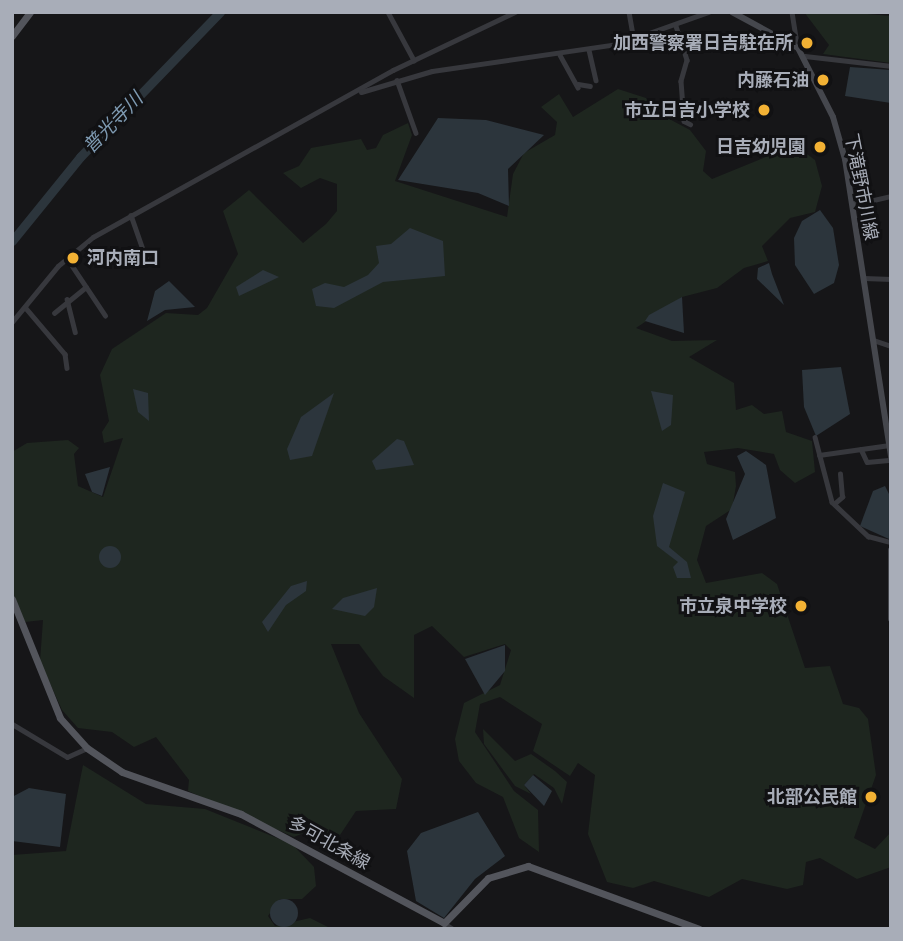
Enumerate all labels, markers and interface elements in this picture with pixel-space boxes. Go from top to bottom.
place label: 加西警察署日吉駐在所 [613,32,793,54]
marker: 加西警察署日吉駐在所 [799,35,815,51]
place label: 内藤石油 [737,69,809,91]
marker: 内藤石油 [815,72,831,88]
water label: 普光寺川 [78,88,148,158]
place label: 市立日吉小学校 [624,99,750,121]
marker: 市立日吉小学校 [756,102,772,118]
street label: 下滝野市川線 [840,132,882,242]
place label: 日吉幼児園 [716,136,806,158]
marker: 日吉幼児園 [812,139,828,155]
place label: 河内南口 [87,247,159,269]
marker: 河内南口 [65,250,81,266]
place label: 市立泉中学校 [679,595,787,617]
marker: 市立泉中学校 [793,598,809,614]
place label: 北部公民館 [767,786,857,808]
marker: 北部公民館 [863,789,879,805]
street label: 多可北条線 [284,812,374,874]

